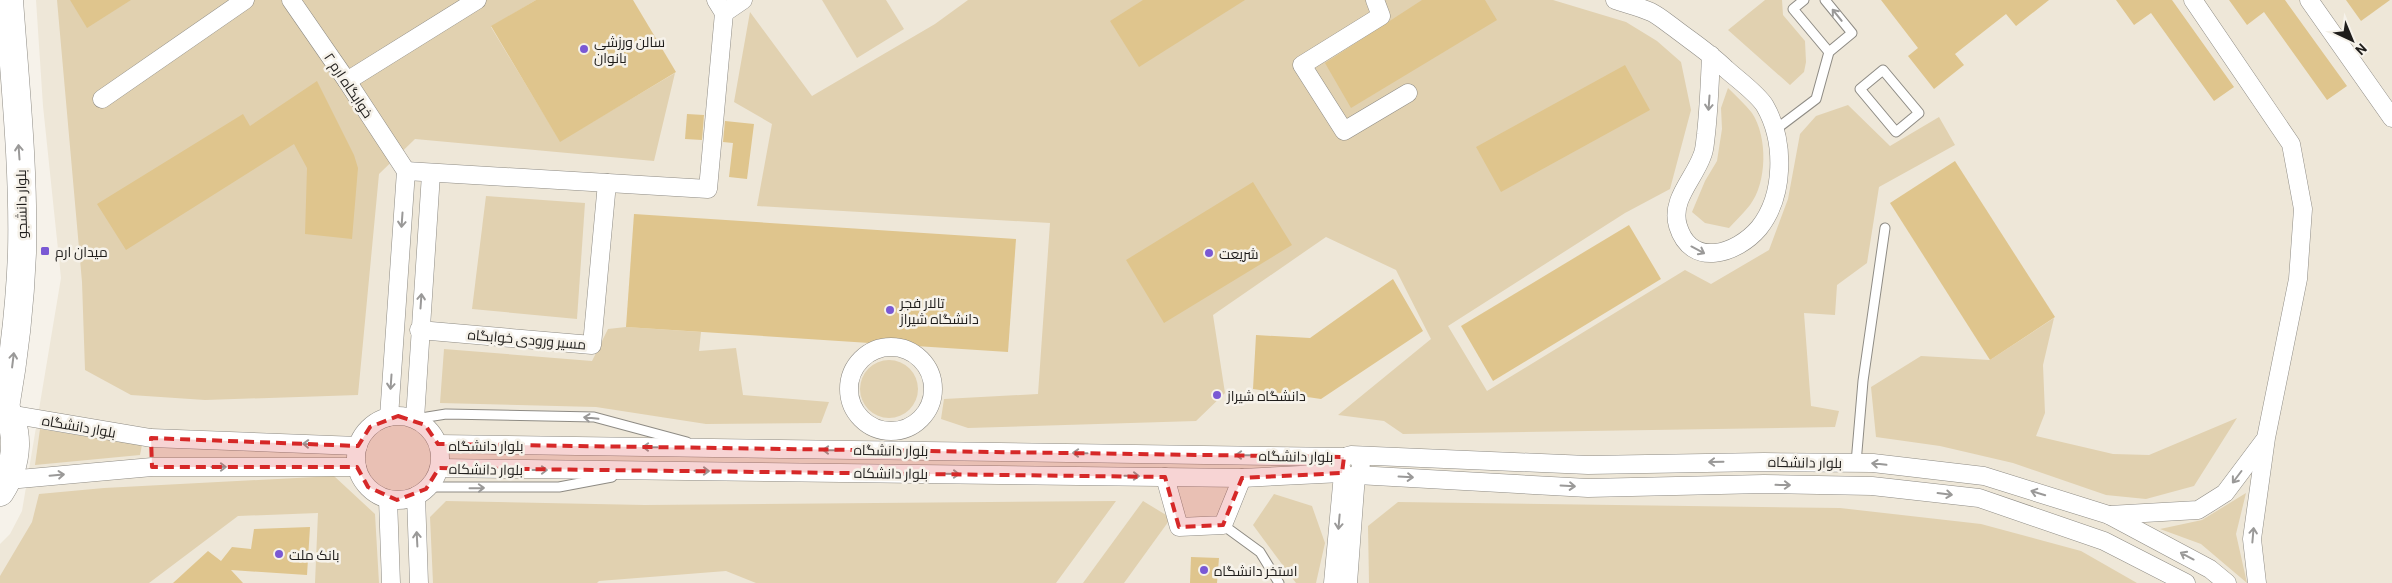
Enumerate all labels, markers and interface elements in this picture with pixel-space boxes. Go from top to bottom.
one-way arrow [1831,8,1842,21]
north arrow [2327,15,2377,65]
place label: سالن ورزشی بانوان [594,33,665,66]
text: N [2352,40,2371,59]
marker: سالن ورزشی بانوان [578,43,590,55]
street label: خوابگاه ارم ۲ [319,49,377,122]
one-way arrow [1705,95,1714,111]
one-way arrow [15,144,24,160]
street label: بلوار دانشجو [12,169,30,239]
one-way arrow [398,212,407,228]
place label: میدان ارم [55,243,108,262]
marker: میدان ارم [39,245,51,257]
place label: شریعت [1219,245,1259,262]
one-way arrow [1691,246,1706,256]
marker: شریعت [1203,247,1215,259]
one-way arrow [417,293,426,309]
place label: تالار فجر دانشگاه شیراز [899,294,979,327]
marker: تالار فجر دانشگاه شیراز [884,304,896,316]
street label: مسیر ورودی خوابگاه [467,325,587,353]
one-way arrow [8,352,18,368]
one-way arrow [387,374,396,390]
place label: دانشگاه شیراز [1226,387,1306,404]
marker: دانشگاه شیراز [1211,389,1223,401]
street label: بلوار دانشگاه [41,411,117,441]
one-way arrow [584,413,600,423]
street label: بلوار دانشگاه [449,437,523,454]
one-way arrow [302,439,318,448]
street label: بلوار دانشگاه [853,441,929,459]
one-way arrow [642,442,658,452]
one-way arrow [822,445,838,455]
street label: بلوار دانشگاه [1258,447,1334,465]
one-way arrow [1072,448,1088,458]
one-way arrow [1235,450,1251,460]
street label: بلوار دانشکاه [1768,453,1842,471]
one-way arrow [1708,458,1724,467]
one-way arrow [1871,459,1887,468]
street label: بلوار دانشکاه [449,460,523,478]
one-way arrow [210,462,227,472]
street label: بلوار دانشکاه [854,464,928,482]
one-way arrow [532,465,548,475]
one-way arrow [694,466,710,476]
one-way arrow [944,469,960,479]
one-way arrow [48,470,64,479]
one-way arrow [2232,470,2242,484]
one-way arrow [1124,471,1140,481]
one-way arrow [1397,473,1413,482]
one-way arrow [1775,480,1791,489]
one-way arrow [1560,482,1576,491]
one-way arrow [469,483,485,492]
one-way arrow [2030,488,2046,497]
one-way arrow [1937,489,1953,499]
one-way arrow [1334,514,1344,530]
one-way arrow [2248,527,2258,543]
one-way arrow [412,532,421,548]
place label: بانک ملت [289,546,340,563]
marker: بانک ملت [273,548,285,560]
one-way arrow [2179,551,2194,561]
place label: استخر دانشگاه [1214,562,1297,579]
marker: استخر دانشگاه [1198,564,1210,576]

